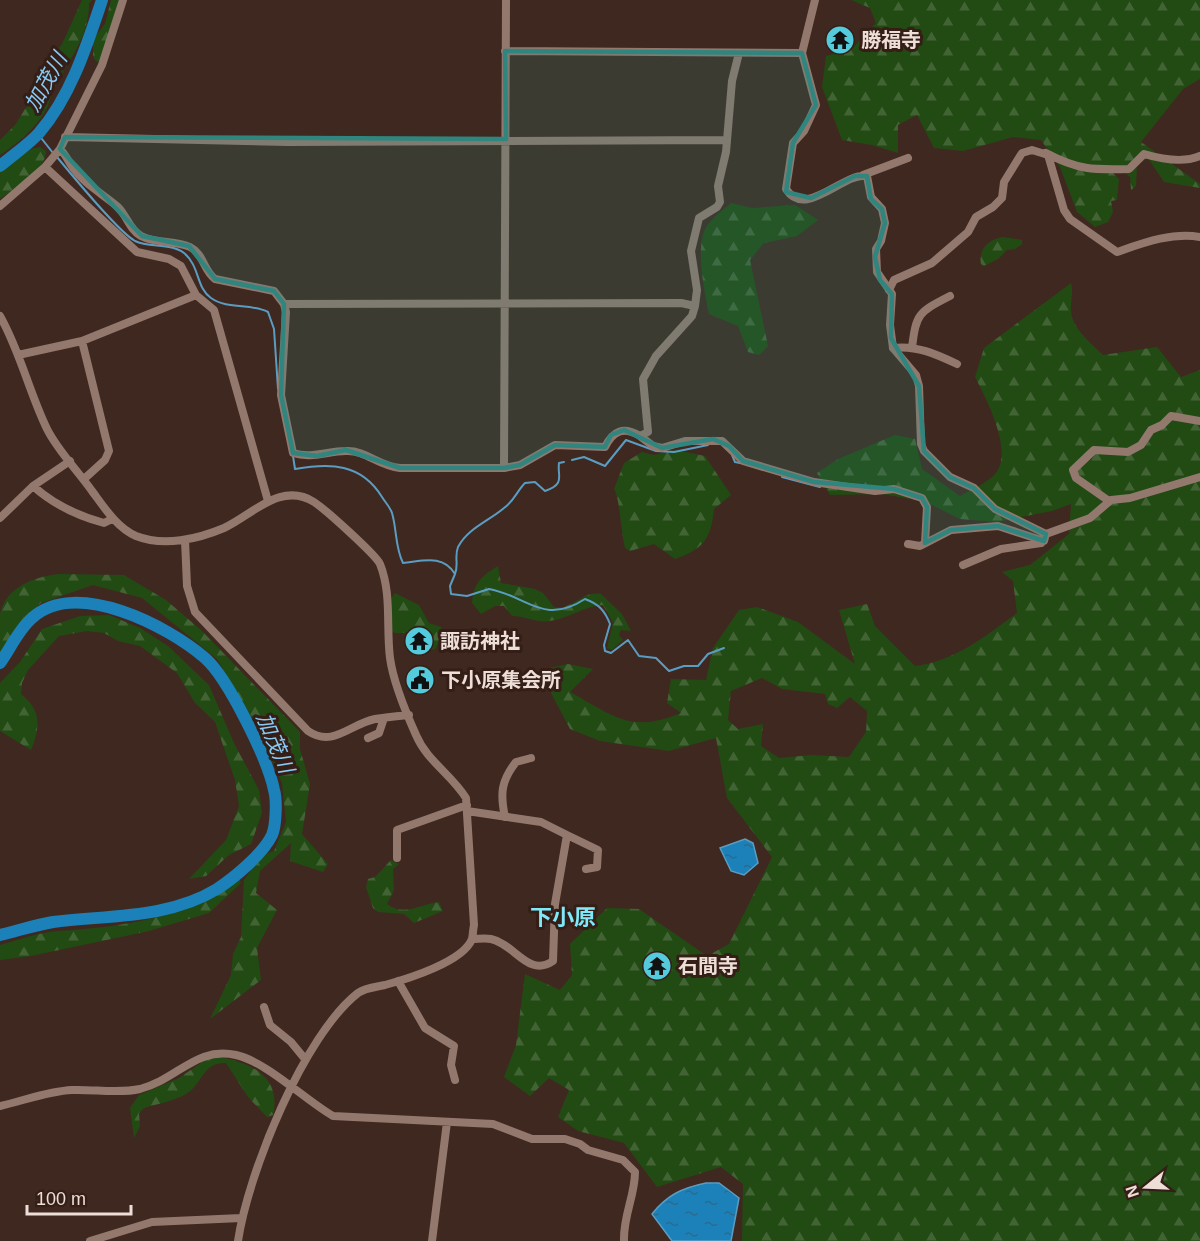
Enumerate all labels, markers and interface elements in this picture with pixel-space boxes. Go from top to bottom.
temple icon: 勝福寺 [824,24,856,56]
place label: 勝福寺 [861,29,921,51]
water label: 加茂川 [20,47,72,115]
temple icon: 諏訪神社 [403,625,435,657]
place label: 諏訪神社 [440,630,520,652]
public building icon: 下小原集会所 [404,664,436,696]
place label: 下小原集会所 [441,669,561,691]
water label: 加茂川 [253,709,299,778]
district label: 下小原 [530,905,596,930]
temple icon: 石間寺 [641,950,673,982]
place label: 石間寺 [678,955,738,977]
north arrow [1116,1157,1176,1217]
scale bar [27,1178,130,1216]
text: N [1122,1183,1142,1200]
text: 100 m [36,1189,86,1209]

